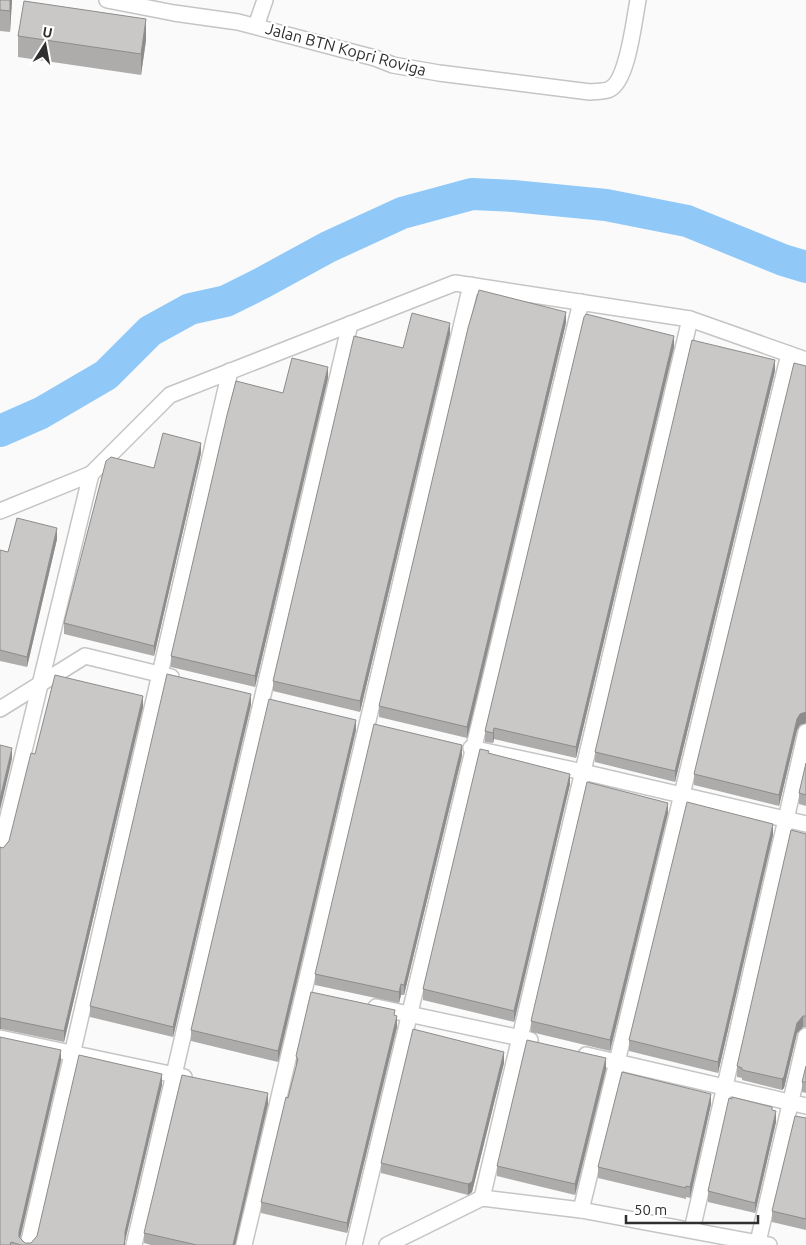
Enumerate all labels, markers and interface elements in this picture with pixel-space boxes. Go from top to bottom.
street label: Jalan BTN Kopri Roviga [264,19,428,79]
north arrow [20,20,70,70]
text: U [41,23,54,41]
scale bar [626,1192,758,1224]
text: 50 m [634,1201,667,1218]

